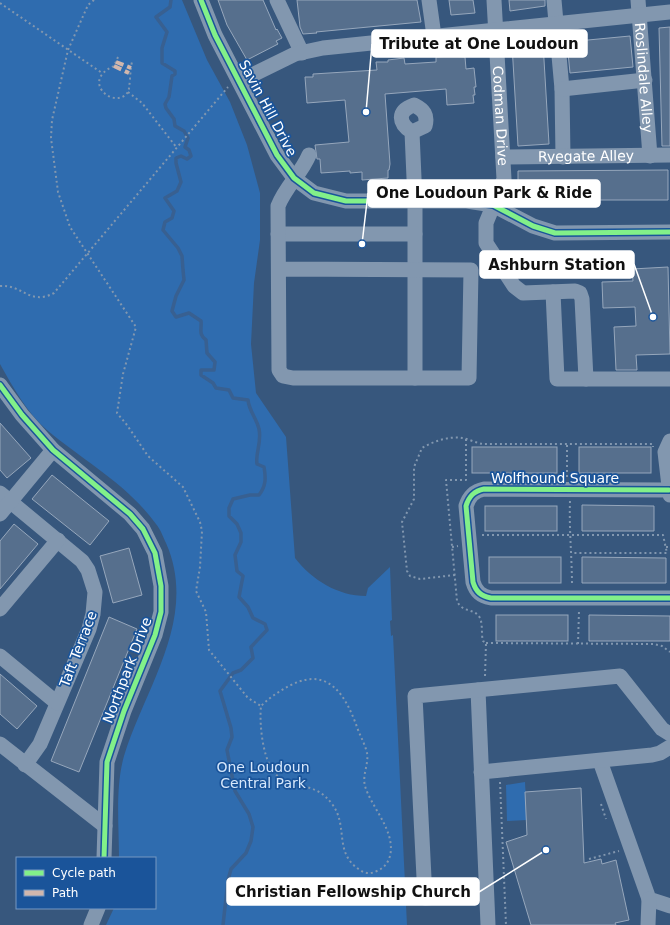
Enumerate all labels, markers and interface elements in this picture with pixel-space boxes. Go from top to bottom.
street label: Roslindale Alley [632,22,656,133]
callout: Tribute at One Loudoun [372,30,587,57]
text: Tribute at One Loudoun [379,35,579,53]
street label: Savin Hill Drive [236,57,300,159]
street label: Codman Drive [490,65,511,166]
street label: Ryegate Alley [538,147,634,165]
callout: One Loudoun Park & Ride [368,180,600,207]
text: One Loudoun Park & Ride [376,184,592,202]
callout: Ashburn Station [480,251,634,278]
text: Ashburn Station [488,256,626,274]
street label: Wolfhound Square [491,470,619,486]
street label: Taft Terrace [56,609,100,690]
street label: Northpark Drive [99,615,155,725]
park label: One Loudoun Central Park [216,759,310,791]
legend [16,857,156,909]
text: Cycle path [52,866,116,880]
callout: Christian Fellowship Church [227,878,479,905]
text: Christian Fellowship Church [235,883,471,901]
text: Path [52,886,78,900]

